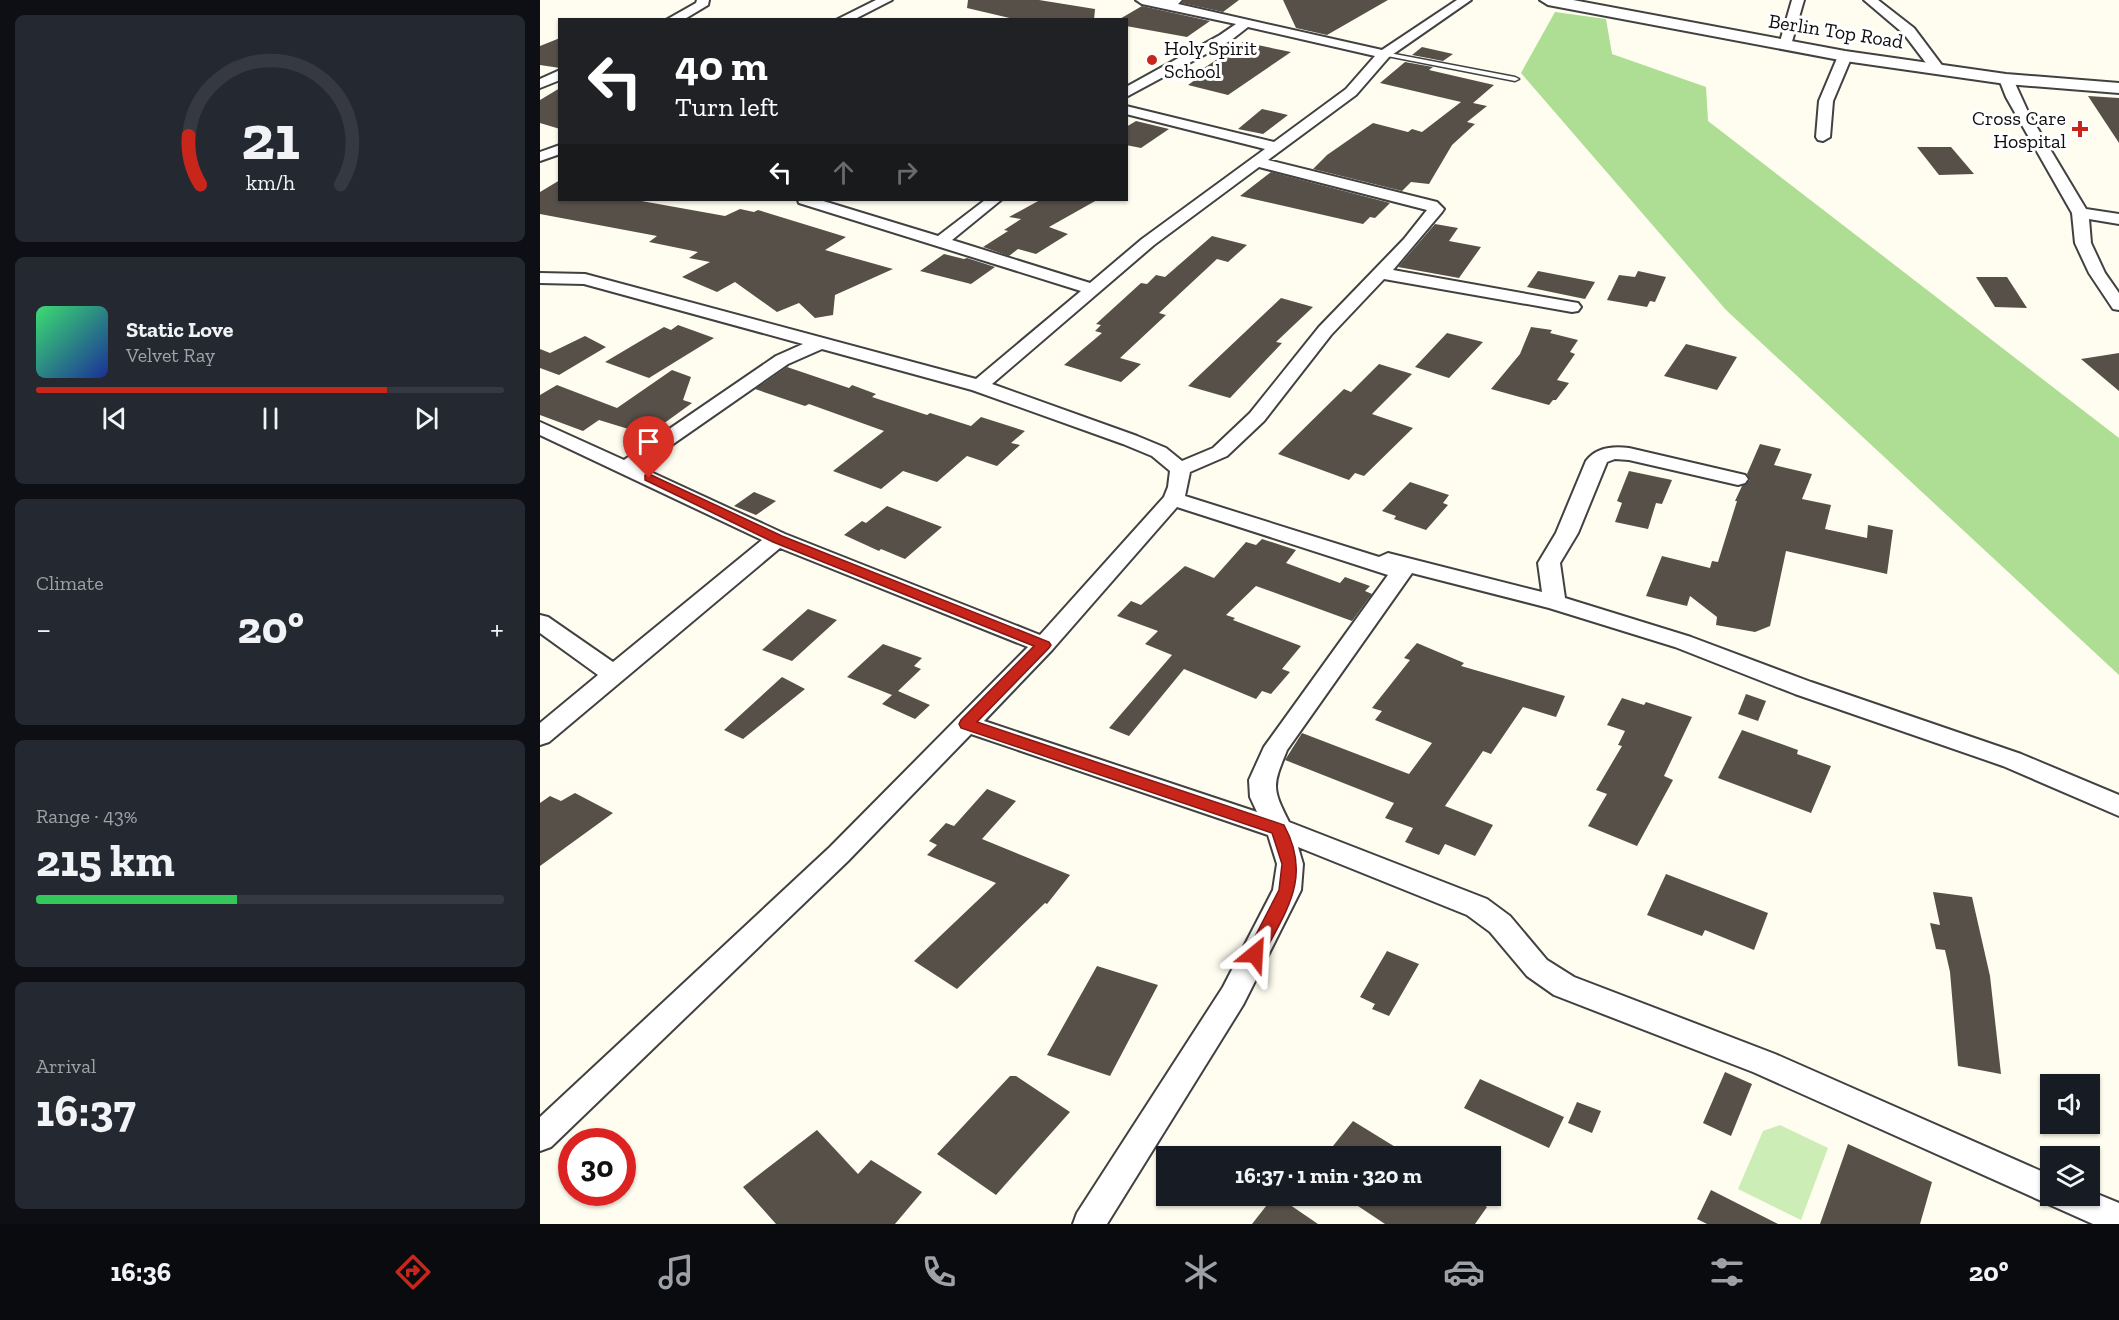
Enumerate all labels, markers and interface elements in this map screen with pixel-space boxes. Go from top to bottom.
street label: Berlin Top Road [1767,8,1905,54]
place label: Holy Spirit School [1164,36,1257,83]
text: 40 m [675,40,768,91]
icon: left [576,42,654,120]
marker: Holy Spirit School [1145,53,1159,67]
text: Turn left [675,91,778,123]
text: 21 [241,101,299,176]
place label: Cross Care Hospital [1972,106,2066,153]
marker: Cross Care Hospital [2071,120,2089,138]
icon: left [764,156,797,189]
icon: ahead [827,156,860,189]
icon: right [890,156,923,189]
text: km/h [246,171,294,196]
text: Static Love [126,316,233,343]
text: Velvet Ray [126,343,215,367]
icon: previous [98,402,131,435]
icon: pause [254,402,287,435]
icon: next [410,402,443,435]
pin [623,416,674,478]
icon: arrive [632,425,665,458]
text: Climate [36,571,104,595]
text: 20° [238,601,304,655]
text: − [36,609,51,648]
text: + [490,609,504,648]
text: Range · 43% [36,804,138,828]
text: 215 km [36,834,175,888]
position arrow [1223,922,1287,986]
text: Arrival [36,1054,96,1078]
map controls [2040,1074,2100,1206]
button: sound [2040,1074,2100,1134]
text: 16:37 [36,1084,136,1138]
speed limit sign: 30 [558,1128,636,1206]
button: layers [2040,1146,2100,1206]
text: 16:37 · 1 min · 320 m [1235,1162,1422,1189]
icon: directions [392,1251,434,1293]
icon: music [655,1251,697,1293]
icon: phone [918,1251,960,1293]
icon: climate [1180,1251,1222,1293]
icon: car [1443,1251,1485,1293]
icon: filters [1706,1251,1748,1293]
text: 16:36 [110,1256,171,1288]
text: 20° [1969,1256,2009,1288]

